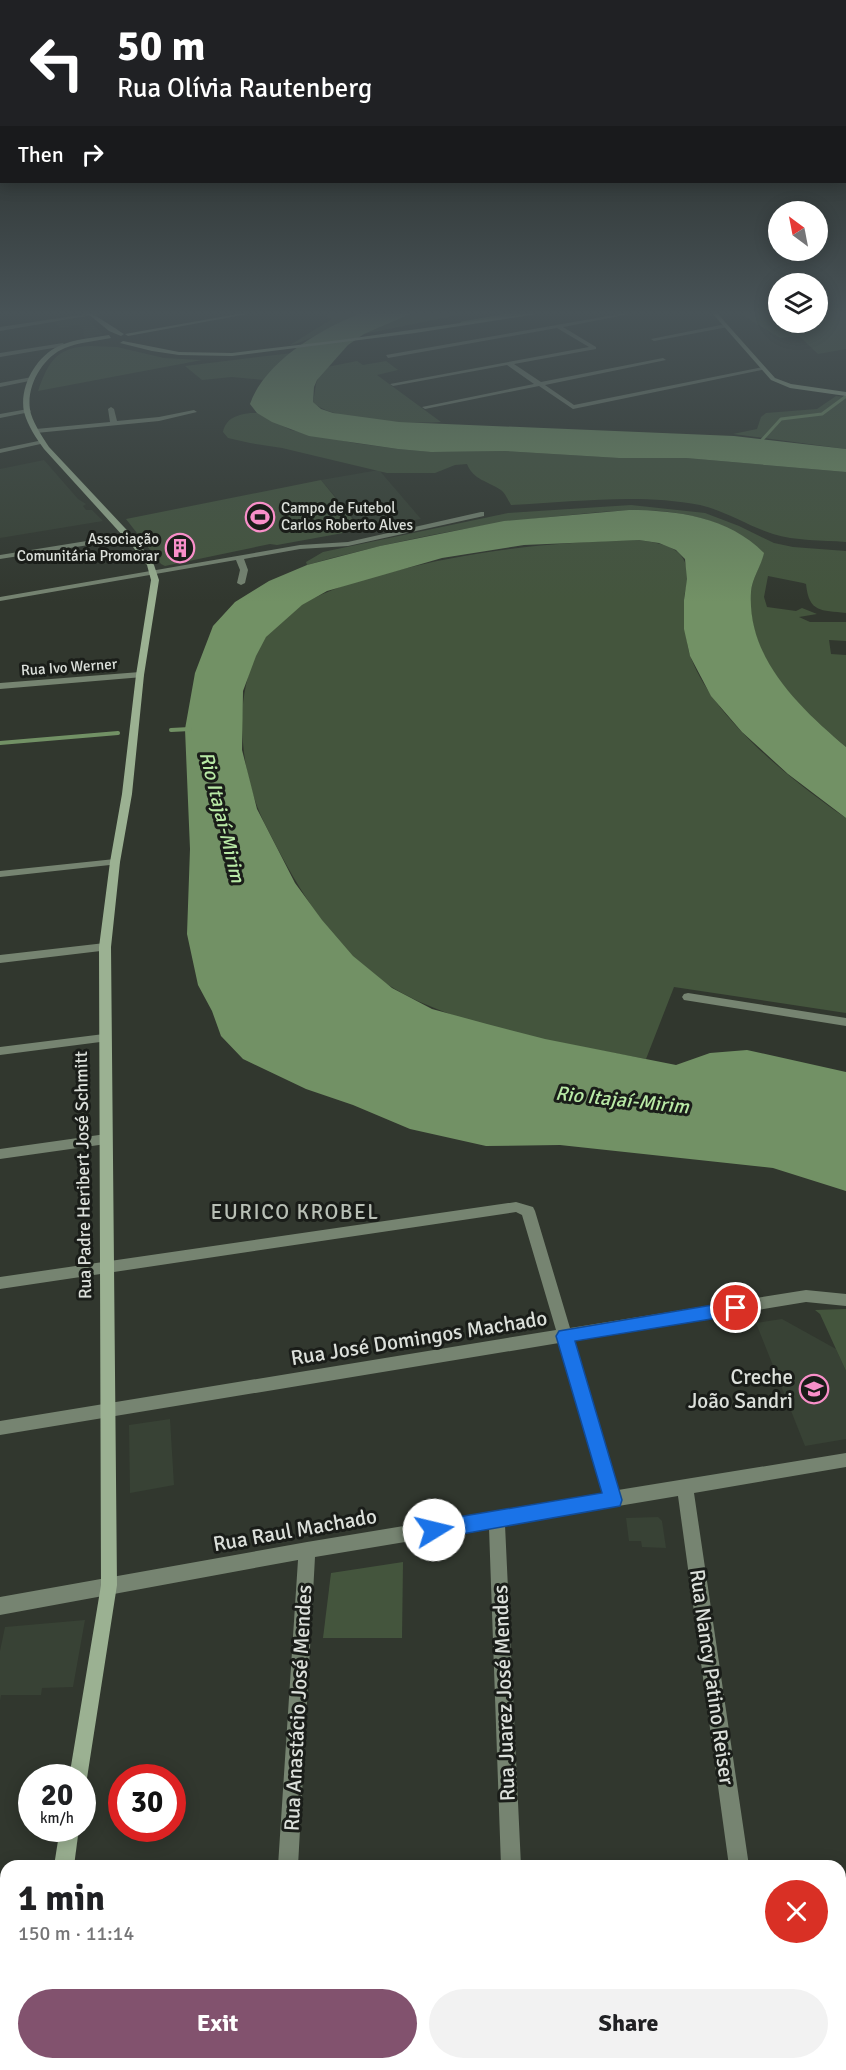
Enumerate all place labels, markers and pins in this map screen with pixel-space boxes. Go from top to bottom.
place label: Campo de Futebol Carlos Roberto Alves [281,499,413,534]
sports icon: Campo de Futebol Carlos Roberto Alves [244,501,276,533]
place label: Associação Comunitária Promorar [17,530,159,565]
building icon: Associação Comunitária Promorar [164,532,196,564]
pin [710,1282,761,1333]
place label: Creche João Sandri [688,1364,793,1414]
school or university icon: Creche João Sandri [798,1373,830,1405]

